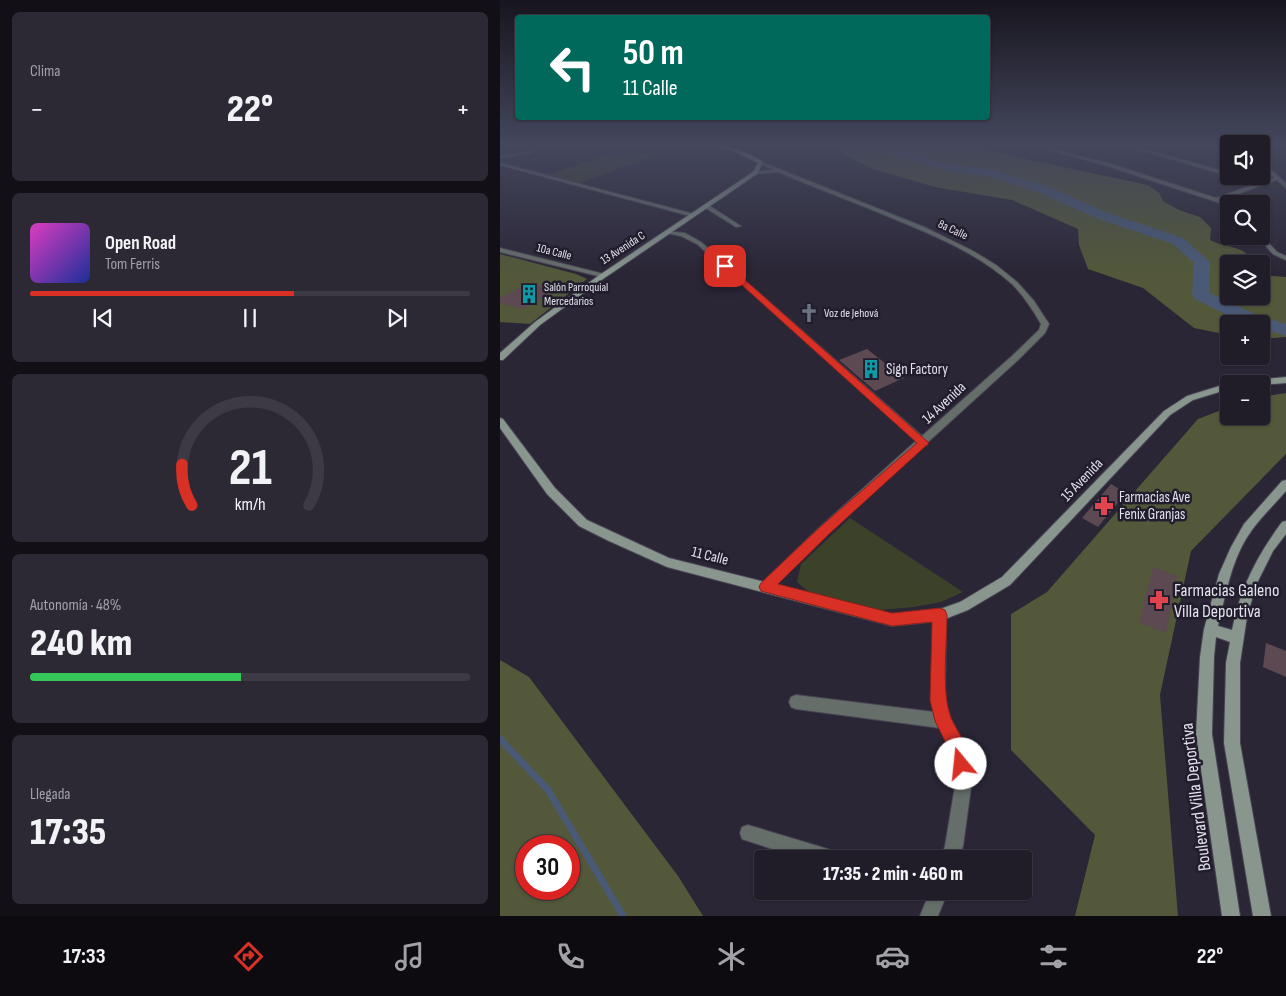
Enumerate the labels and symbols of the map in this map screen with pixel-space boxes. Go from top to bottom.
street label: 8a Calle [936,217,971,243]
street label: 13 Avenida C [598,228,648,268]
street label: 10a Calle [535,240,573,264]
pin [704,245,746,287]
place label: Salón Parroquial Mercedarios [544,280,608,309]
building icon: Salón Parroquial Mercedarios [518,283,540,305]
church icon: Voz de Jehová [798,302,820,324]
place label: Voz de Jehová [824,306,879,321]
building icon: Sign Factory [860,358,882,380]
place label: Sign Factory [886,360,948,379]
street label: 14 Avenida [918,378,970,428]
street label: 15 Avenida [1057,454,1107,506]
place label: Farmacias Ave Fenix Granjas [1119,488,1190,524]
pharmacy icon: Farmacias Ave Fenix Granjas [1093,495,1115,517]
street label: 11 Calle [690,542,730,570]
place label: Farmacias Galeno Villa Deportiva [1174,580,1279,622]
pharmacy icon: Farmacias Galeno Villa Deportiva [1148,589,1170,611]
street label: Boulevard Villa Deportiva [1176,722,1216,872]
position arrow [934,737,986,789]
speed limit sign: 30 [515,835,580,900]

